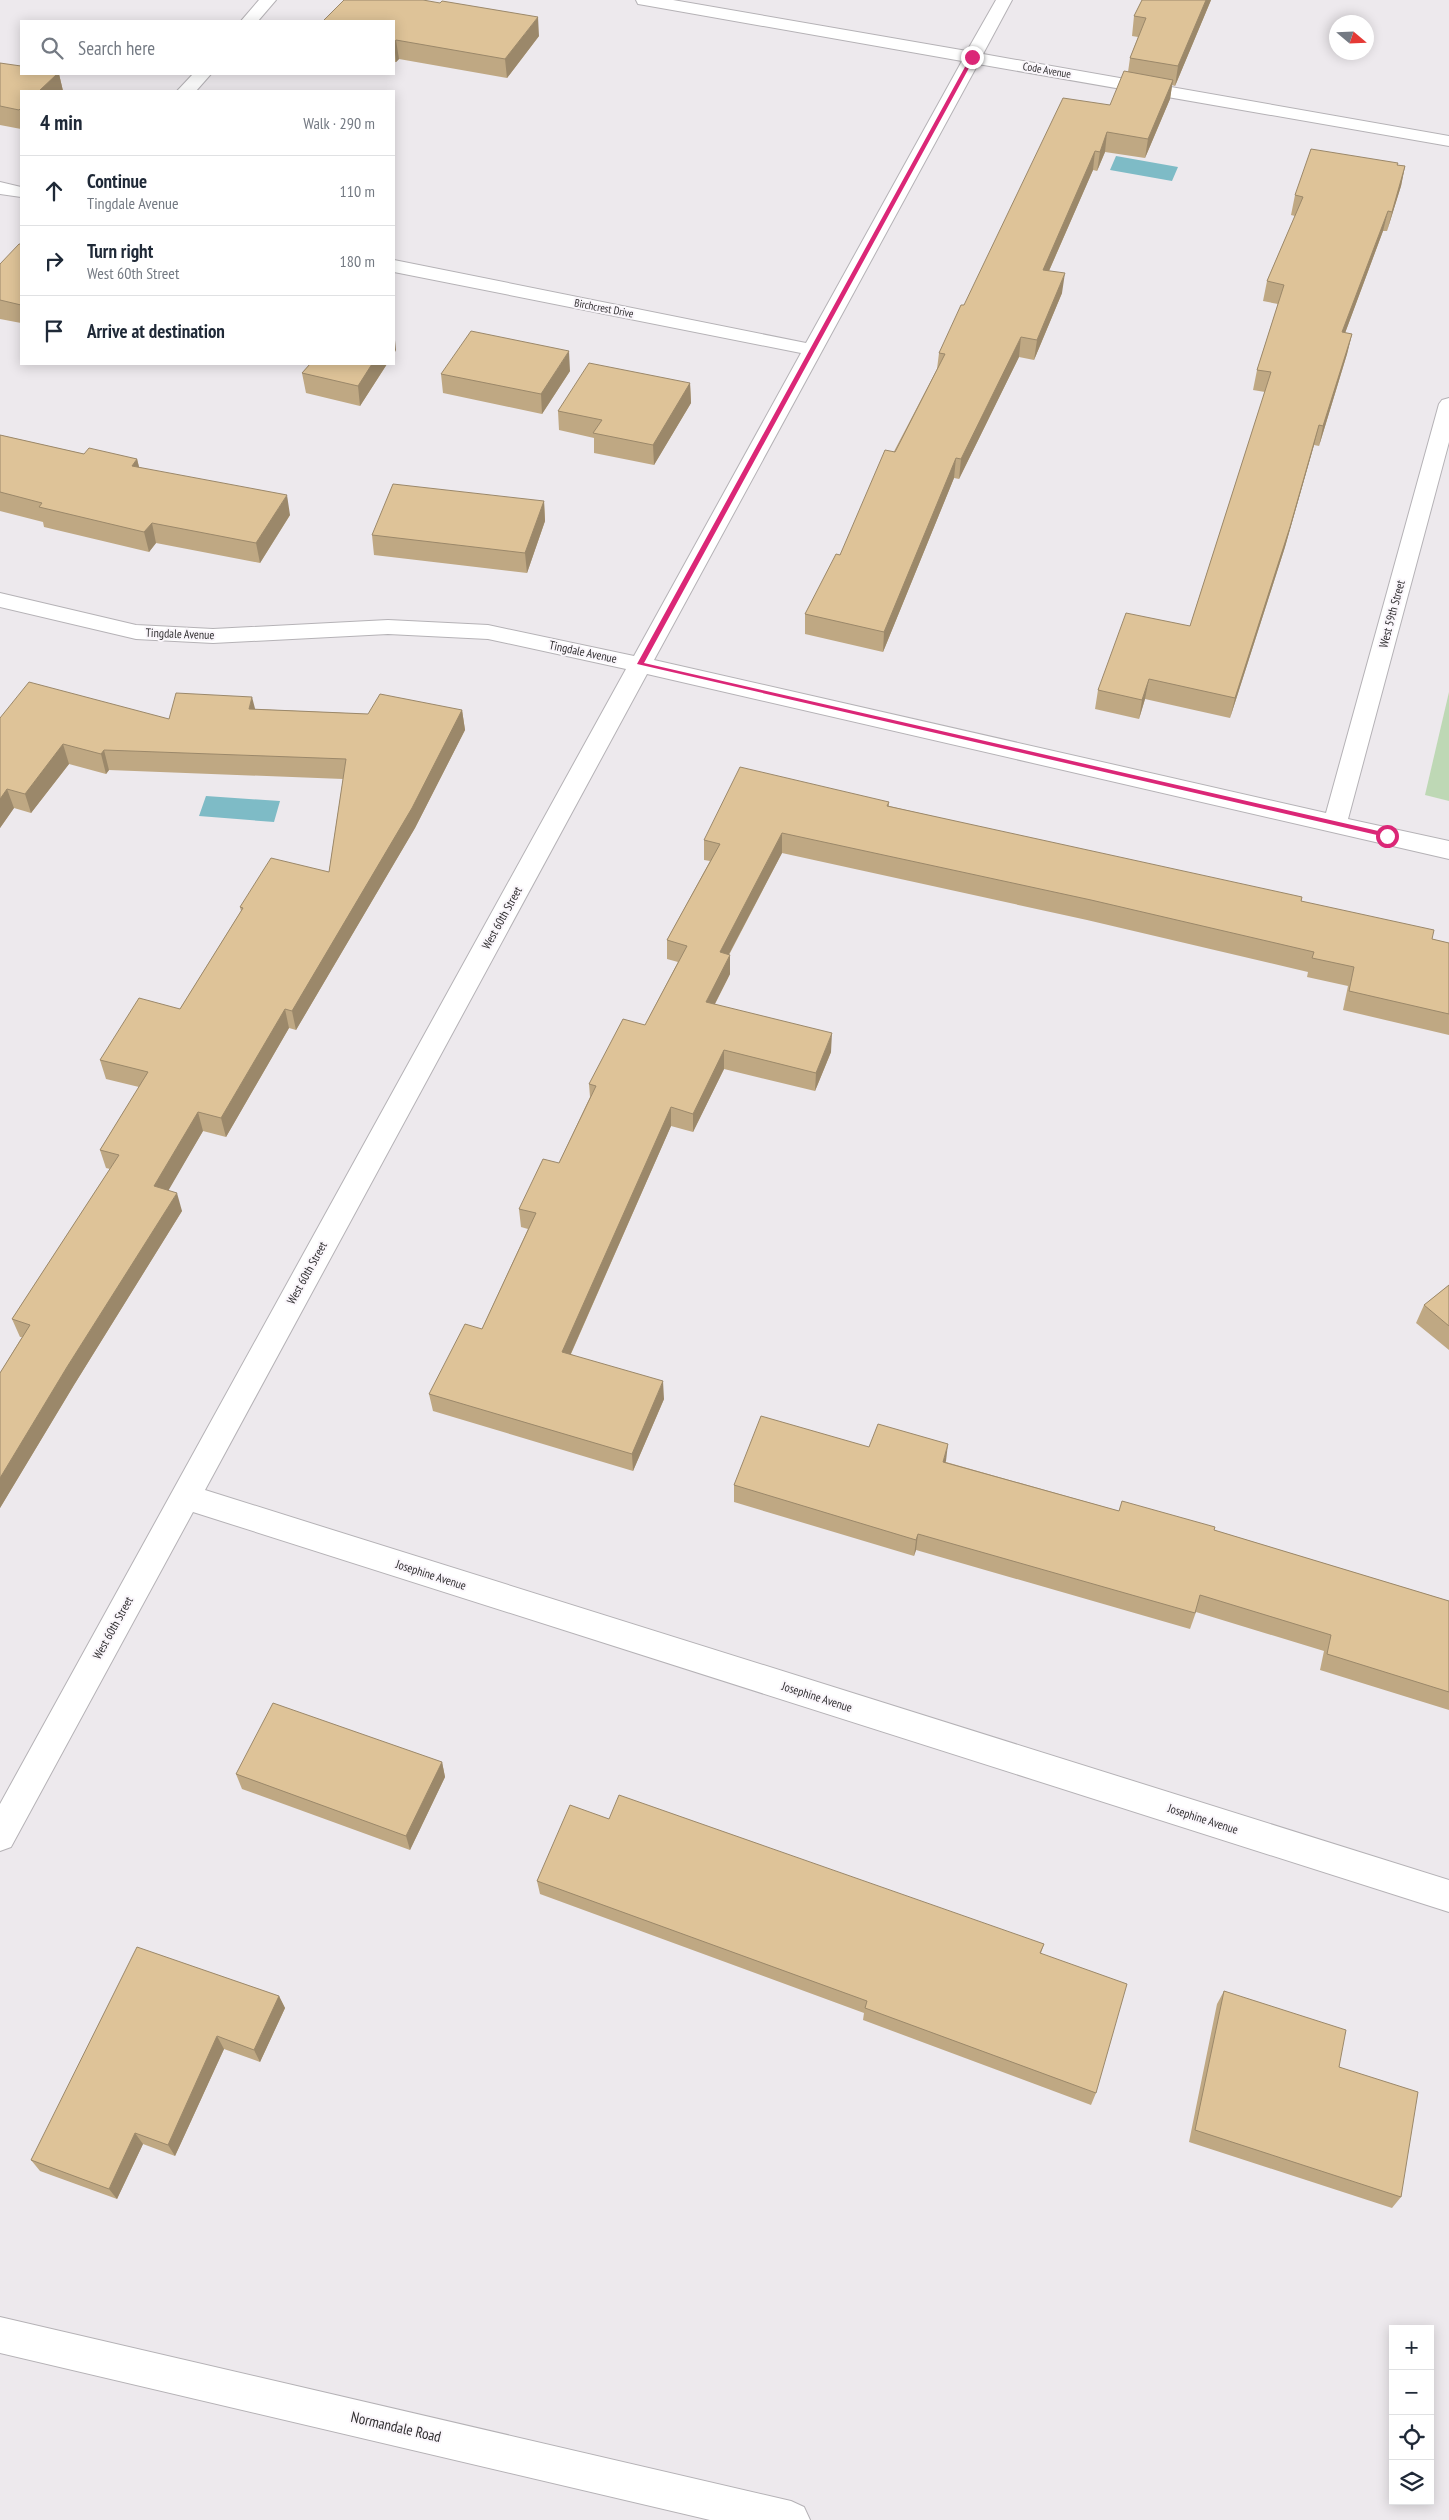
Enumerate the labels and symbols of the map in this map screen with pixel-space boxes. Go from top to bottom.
north arrow [1329,15,1374,60]
route end [961,46,984,69]
street label: Code Avenue [1022,59,1073,81]
street label: Birchcrest Drive [573,295,635,321]
street label: West 59th Street [1375,578,1408,649]
street label: Tingdale Avenue [145,625,215,642]
street label: Tingdale Avenue [548,637,618,666]
route start [1376,825,1399,848]
street label: West 60th Street [478,883,525,952]
street label: West 60th Street [283,1238,330,1307]
street label: Josephine Avenue [393,1556,468,1593]
street label: West 60th Street [89,1593,136,1662]
street label: Josephine Avenue [779,1678,854,1715]
street label: Josephine Avenue [1165,1800,1240,1837]
street label: Normandale Road [349,2407,443,2446]

